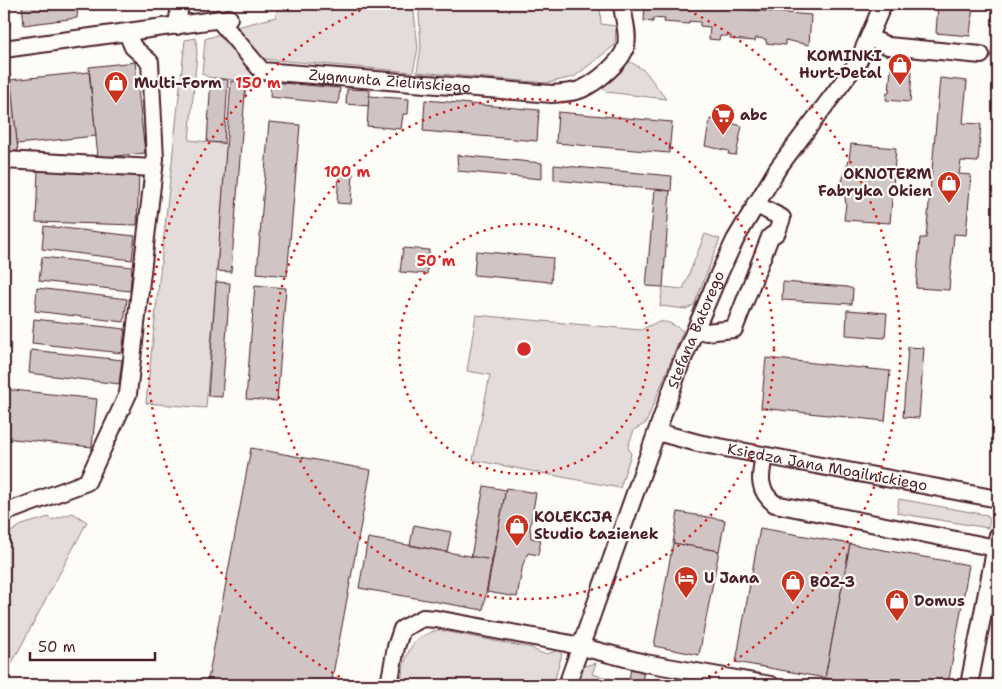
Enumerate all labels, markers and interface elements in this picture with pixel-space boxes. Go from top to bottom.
place label: KOMINKI Hurt-Detal [799,46,882,83]
shop icon: KOMINKI Hurt-Detal [887,52,913,86]
street label: Zygmunta Zielińskiego [308,65,472,98]
shop icon: Multi-Form [103,70,129,104]
place label: Multi-Form [134,73,222,93]
text: 150 m [235,73,281,93]
supermarket icon: abc [710,102,736,136]
place label: abc [740,105,768,125]
text: 100 m [324,162,370,182]
place label: OKNOTERM Fabryka Okien [818,164,933,201]
shop icon: OKNOTERM Fabryka Okien [936,170,962,204]
text: 50 m [417,251,456,271]
street label: Stefana Batorego [663,268,729,391]
centre of rings [515,340,533,358]
street label: Księdza Jana Mogilnickiego [726,439,929,496]
place label: KOLEKCJA Studio Łazienek [534,507,659,544]
shop icon: KOLEKCJA Studio Łazienek [504,513,530,547]
hotel icon: U Jana [673,565,699,599]
place label: U Jana [704,568,760,588]
shop icon: BOZ-3 [780,569,806,603]
place label: BOZ-3 [810,572,855,592]
shop icon: Domus [884,588,910,622]
place label: Domus [914,591,965,611]
scale bar [30,629,155,661]
text: 50 m [38,637,76,657]

